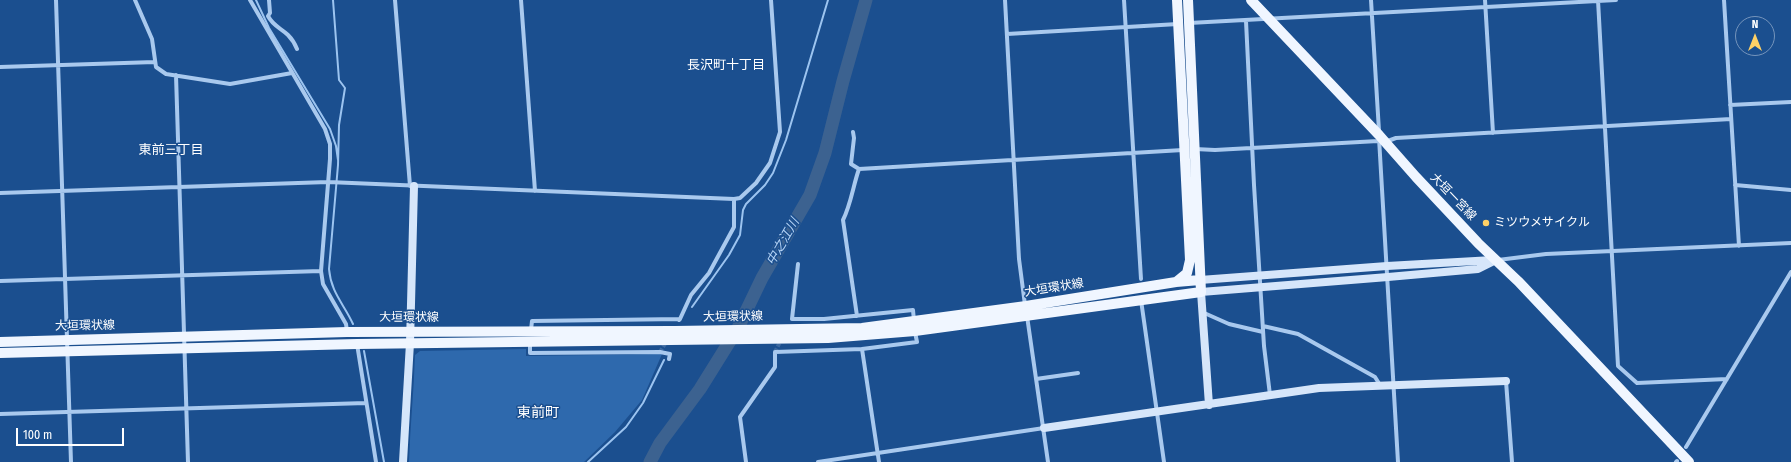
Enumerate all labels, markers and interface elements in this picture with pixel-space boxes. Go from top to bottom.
north arrow [1735,16,1775,56]
text: N [1752,18,1758,31]
district label: 長沢町十丁目 [687,57,765,73]
district label: 東前三丁目 [139,142,203,158]
street label: 大垣一宮線 [1427,170,1479,224]
water label: 中之江川 [763,216,803,268]
place label: ミツウメサイクル [1494,216,1590,230]
marker: ミツウメサイクル [1481,218,1491,228]
street label: 大垣環状線 [1023,276,1085,300]
street label: 大垣環状線 [703,309,763,325]
street label: 大垣環状線 [379,311,439,325]
street label: 大垣環状線 [55,318,115,334]
district label: 東前町 [517,405,559,421]
scale bar [18,420,126,446]
text: 100 m [23,428,52,442]

